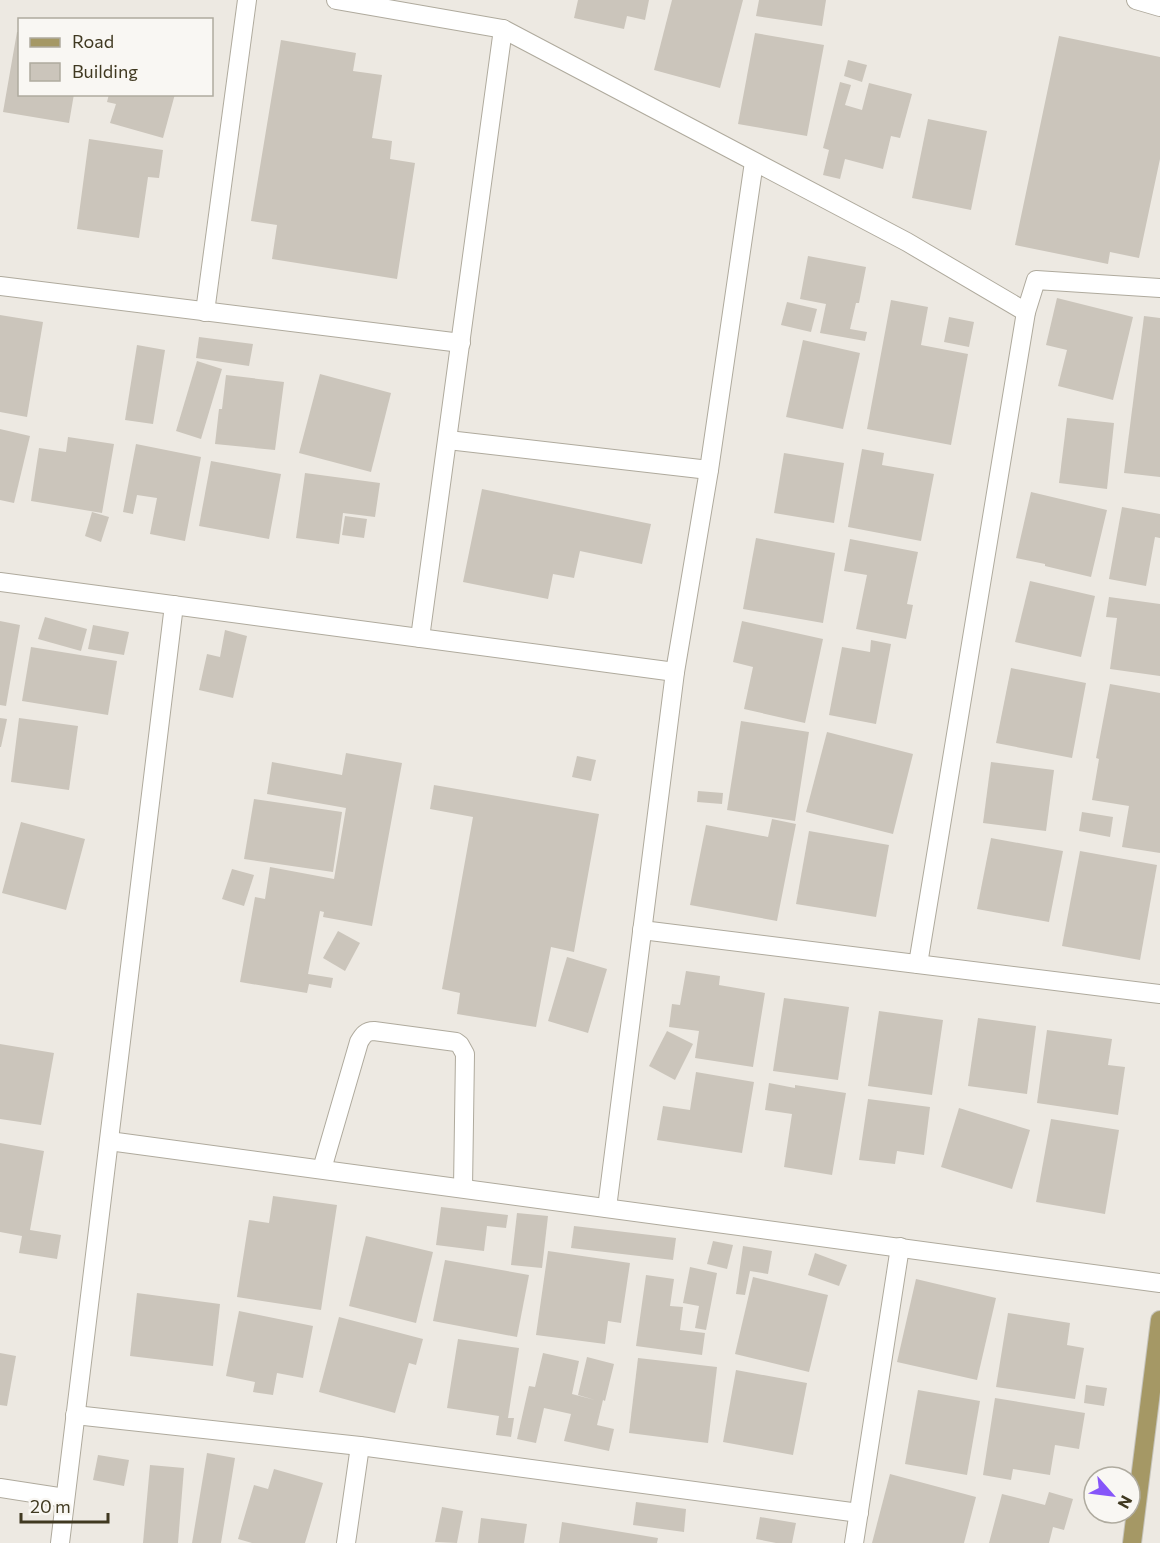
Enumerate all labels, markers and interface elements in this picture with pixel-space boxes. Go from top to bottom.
legend [18,18,213,96]
text: Road [72,30,114,52]
text: Building [72,60,138,82]
north arrow [1082,1465,1142,1525]
scale bar [21,1486,108,1524]
text: N [1114,1493,1137,1512]
text: 20 m [30,1495,71,1517]

